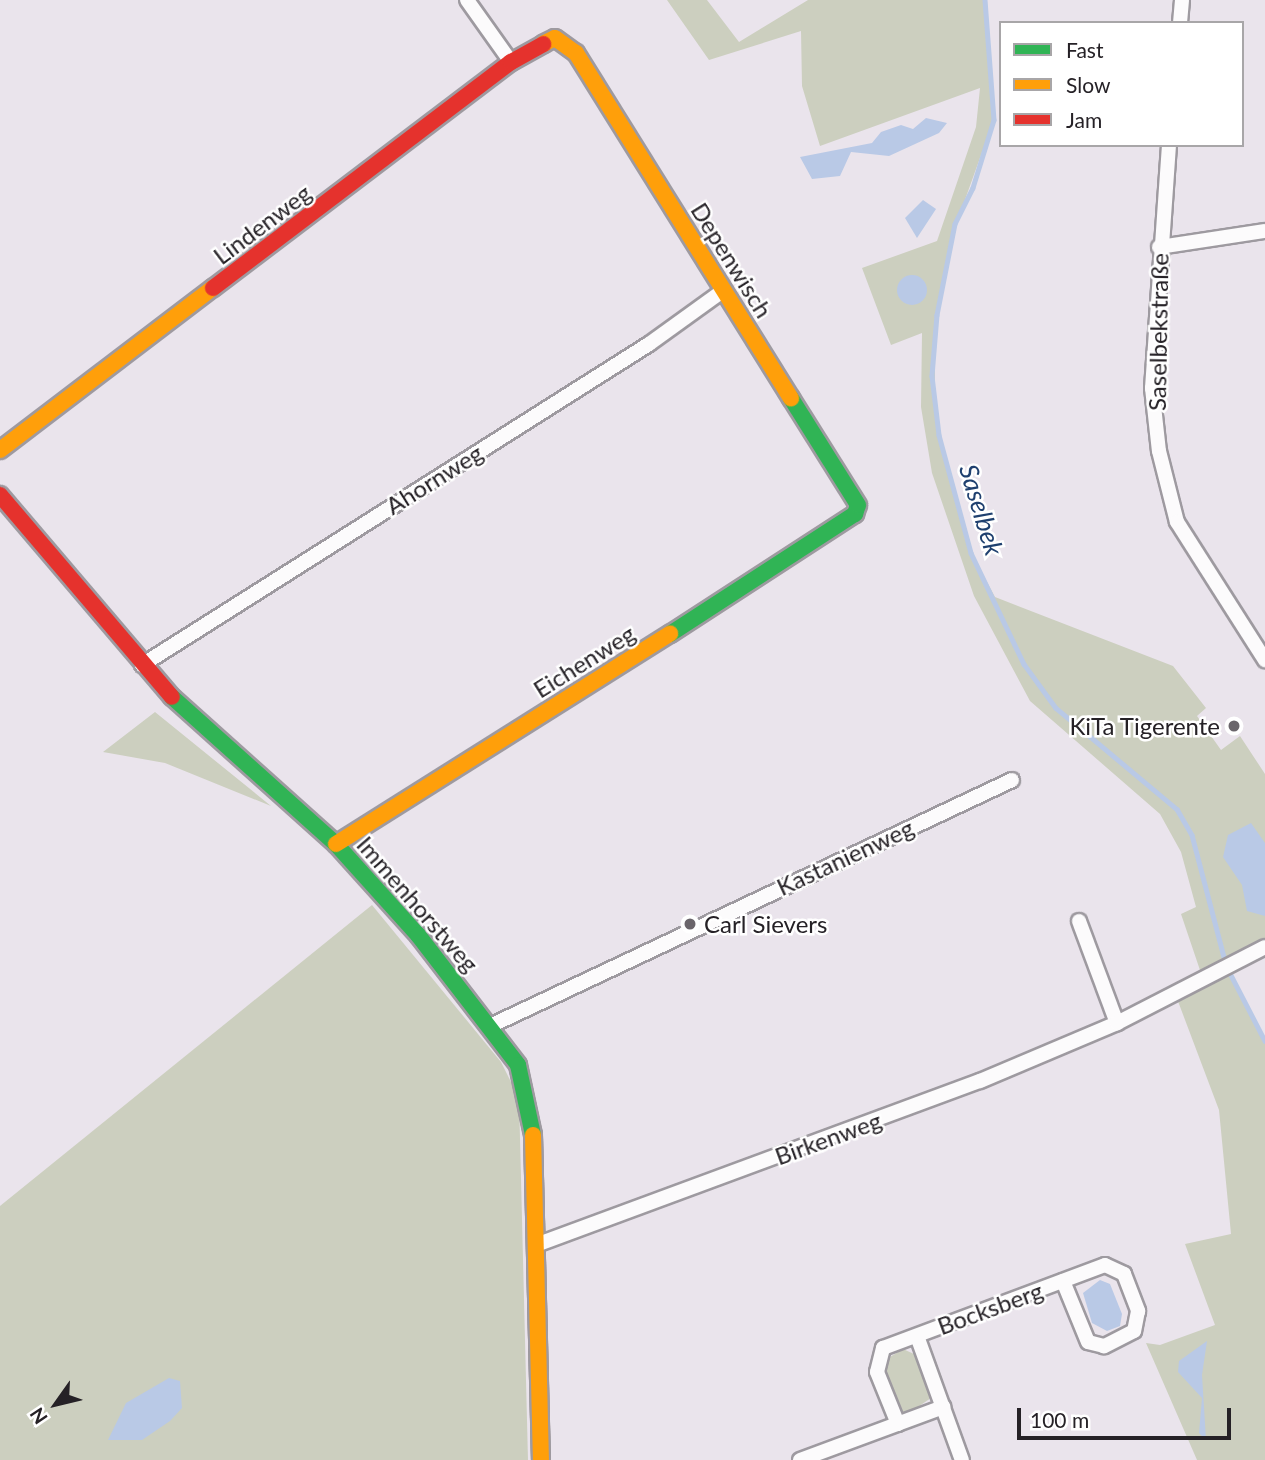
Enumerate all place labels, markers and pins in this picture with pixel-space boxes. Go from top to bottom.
place label: KiTa Tigerente [1069,712,1220,740]
marker: KiTa Tigerente [1226,718,1242,734]
place label: Carl Sievers [704,910,827,938]
marker: Carl Sievers [682,916,698,932]

